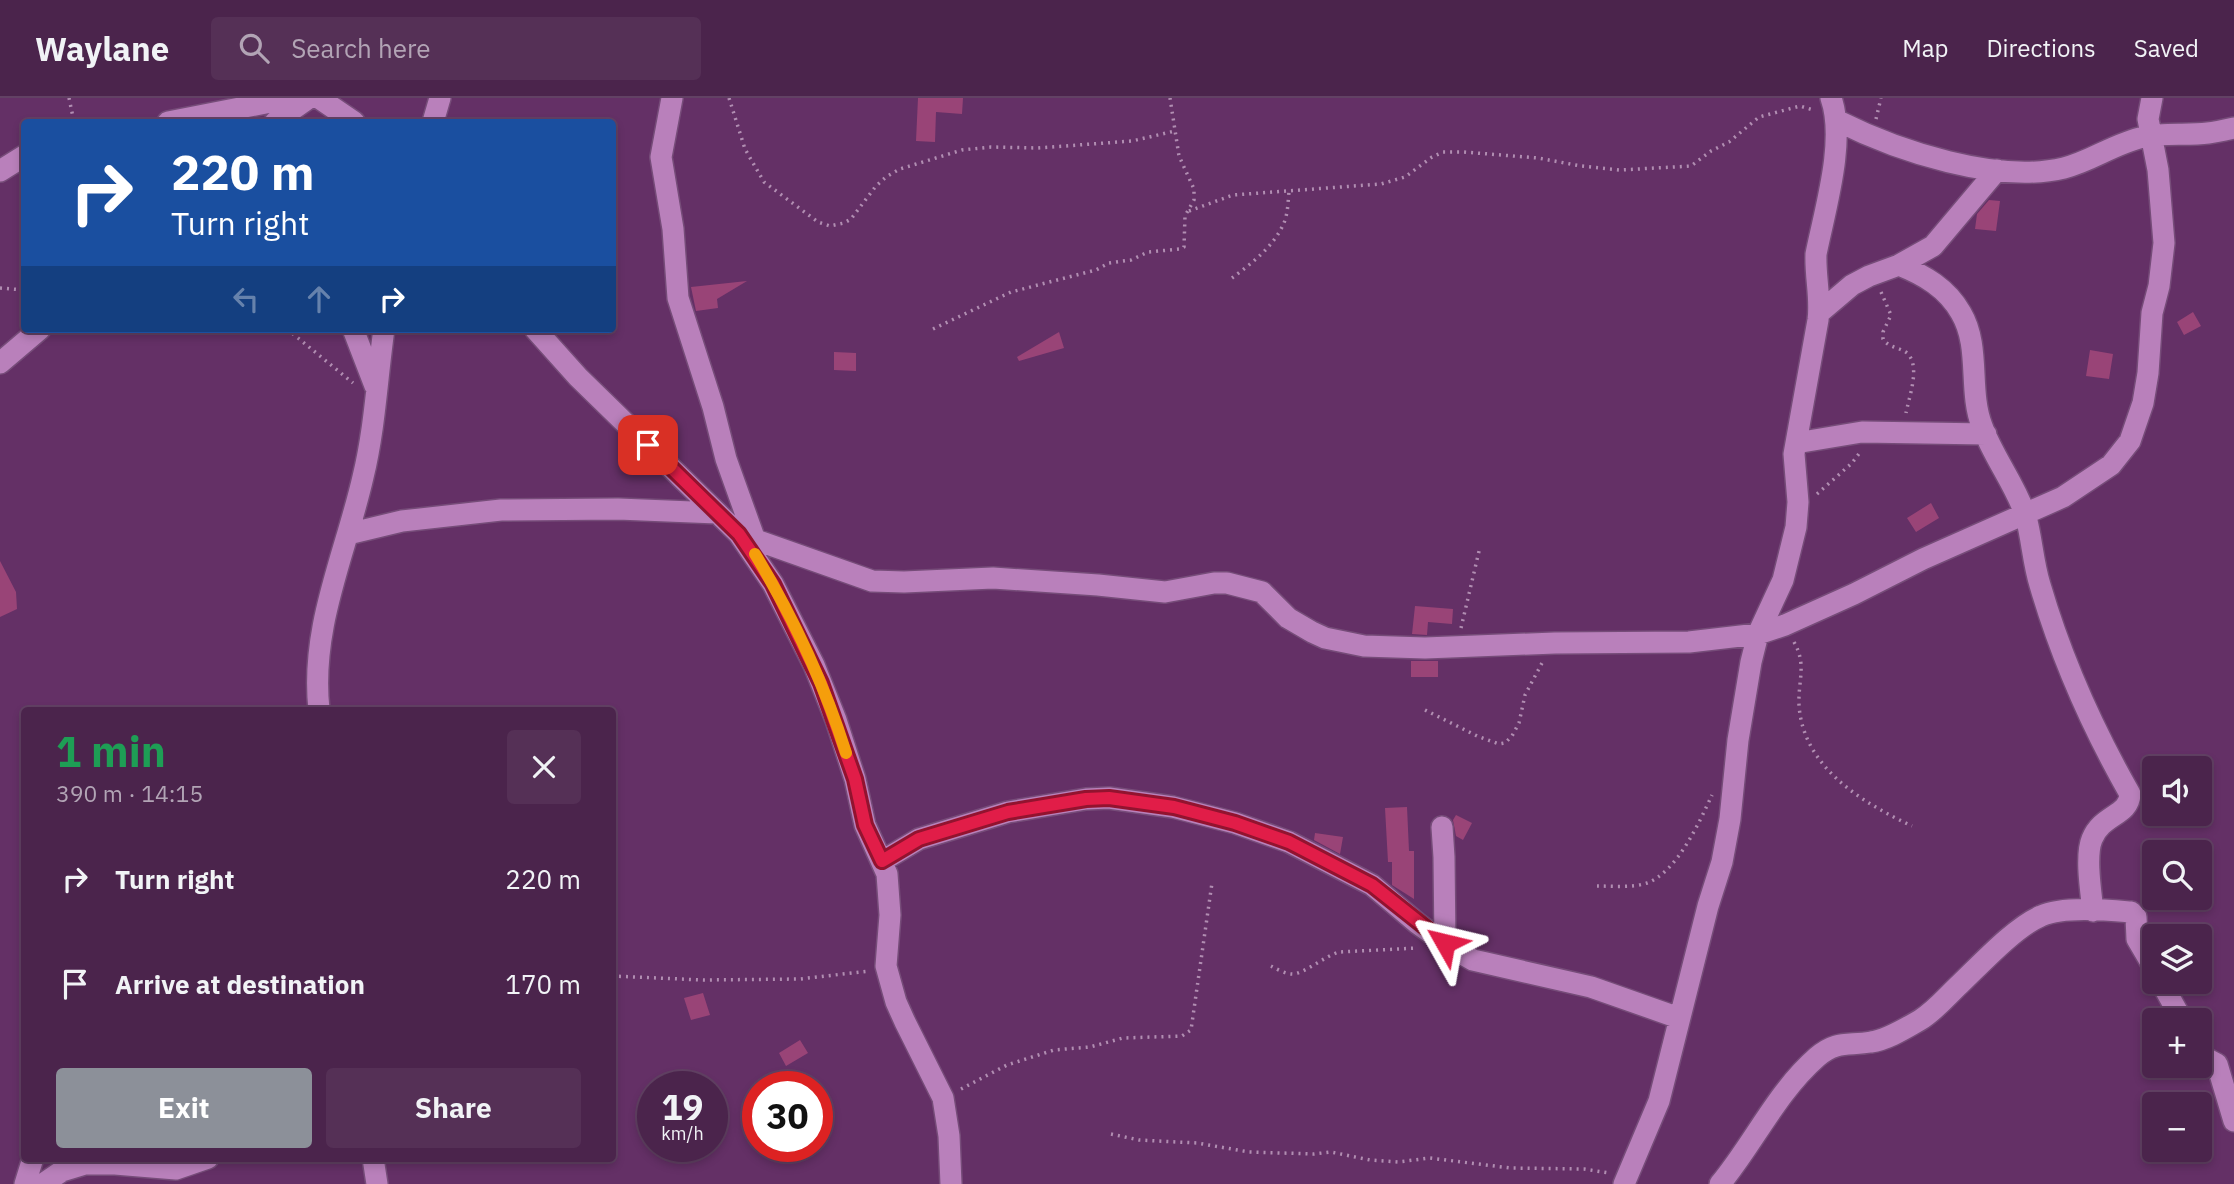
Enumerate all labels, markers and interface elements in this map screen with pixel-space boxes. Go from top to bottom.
search box [211,17,701,80]
text: Waylane [35,27,169,70]
icon: search [235,29,273,67]
text: Search here [291,31,431,65]
text: Map [1902,32,1948,64]
text: Directions [1986,32,2096,64]
text: Saved [2134,32,2199,64]
text: 220 m [171,140,315,203]
icon: right [56,147,147,238]
text: Turn right [171,202,309,244]
icon: left [227,280,265,318]
icon: ahead [300,280,338,318]
icon: right [373,280,411,318]
pin [618,415,678,475]
icon: arrive [629,426,667,464]
text: 1 min [56,724,166,779]
button: close [507,730,581,804]
map controls [2142,756,2212,1162]
button: sound [2142,756,2212,826]
text: 390 m · 14:15 [56,778,203,808]
button: search [2142,840,2212,910]
icon: right [56,860,94,898]
text: Turn right [115,862,234,896]
text: 220 m [505,862,581,896]
position arrow [1408,906,1482,980]
button: layers [2142,924,2212,994]
icon: arrive [56,965,94,1003]
text: Arrive at destination [115,967,365,1001]
text: 170 m [505,967,581,1001]
button: + [2142,1008,2212,1078]
button: Exit [56,1068,312,1148]
button: Share [326,1068,581,1148]
speed limit sign: 30 [742,1071,833,1162]
text: 19 [661,1084,704,1130]
button: − [2142,1092,2212,1162]
text: km/h [661,1122,704,1145]

